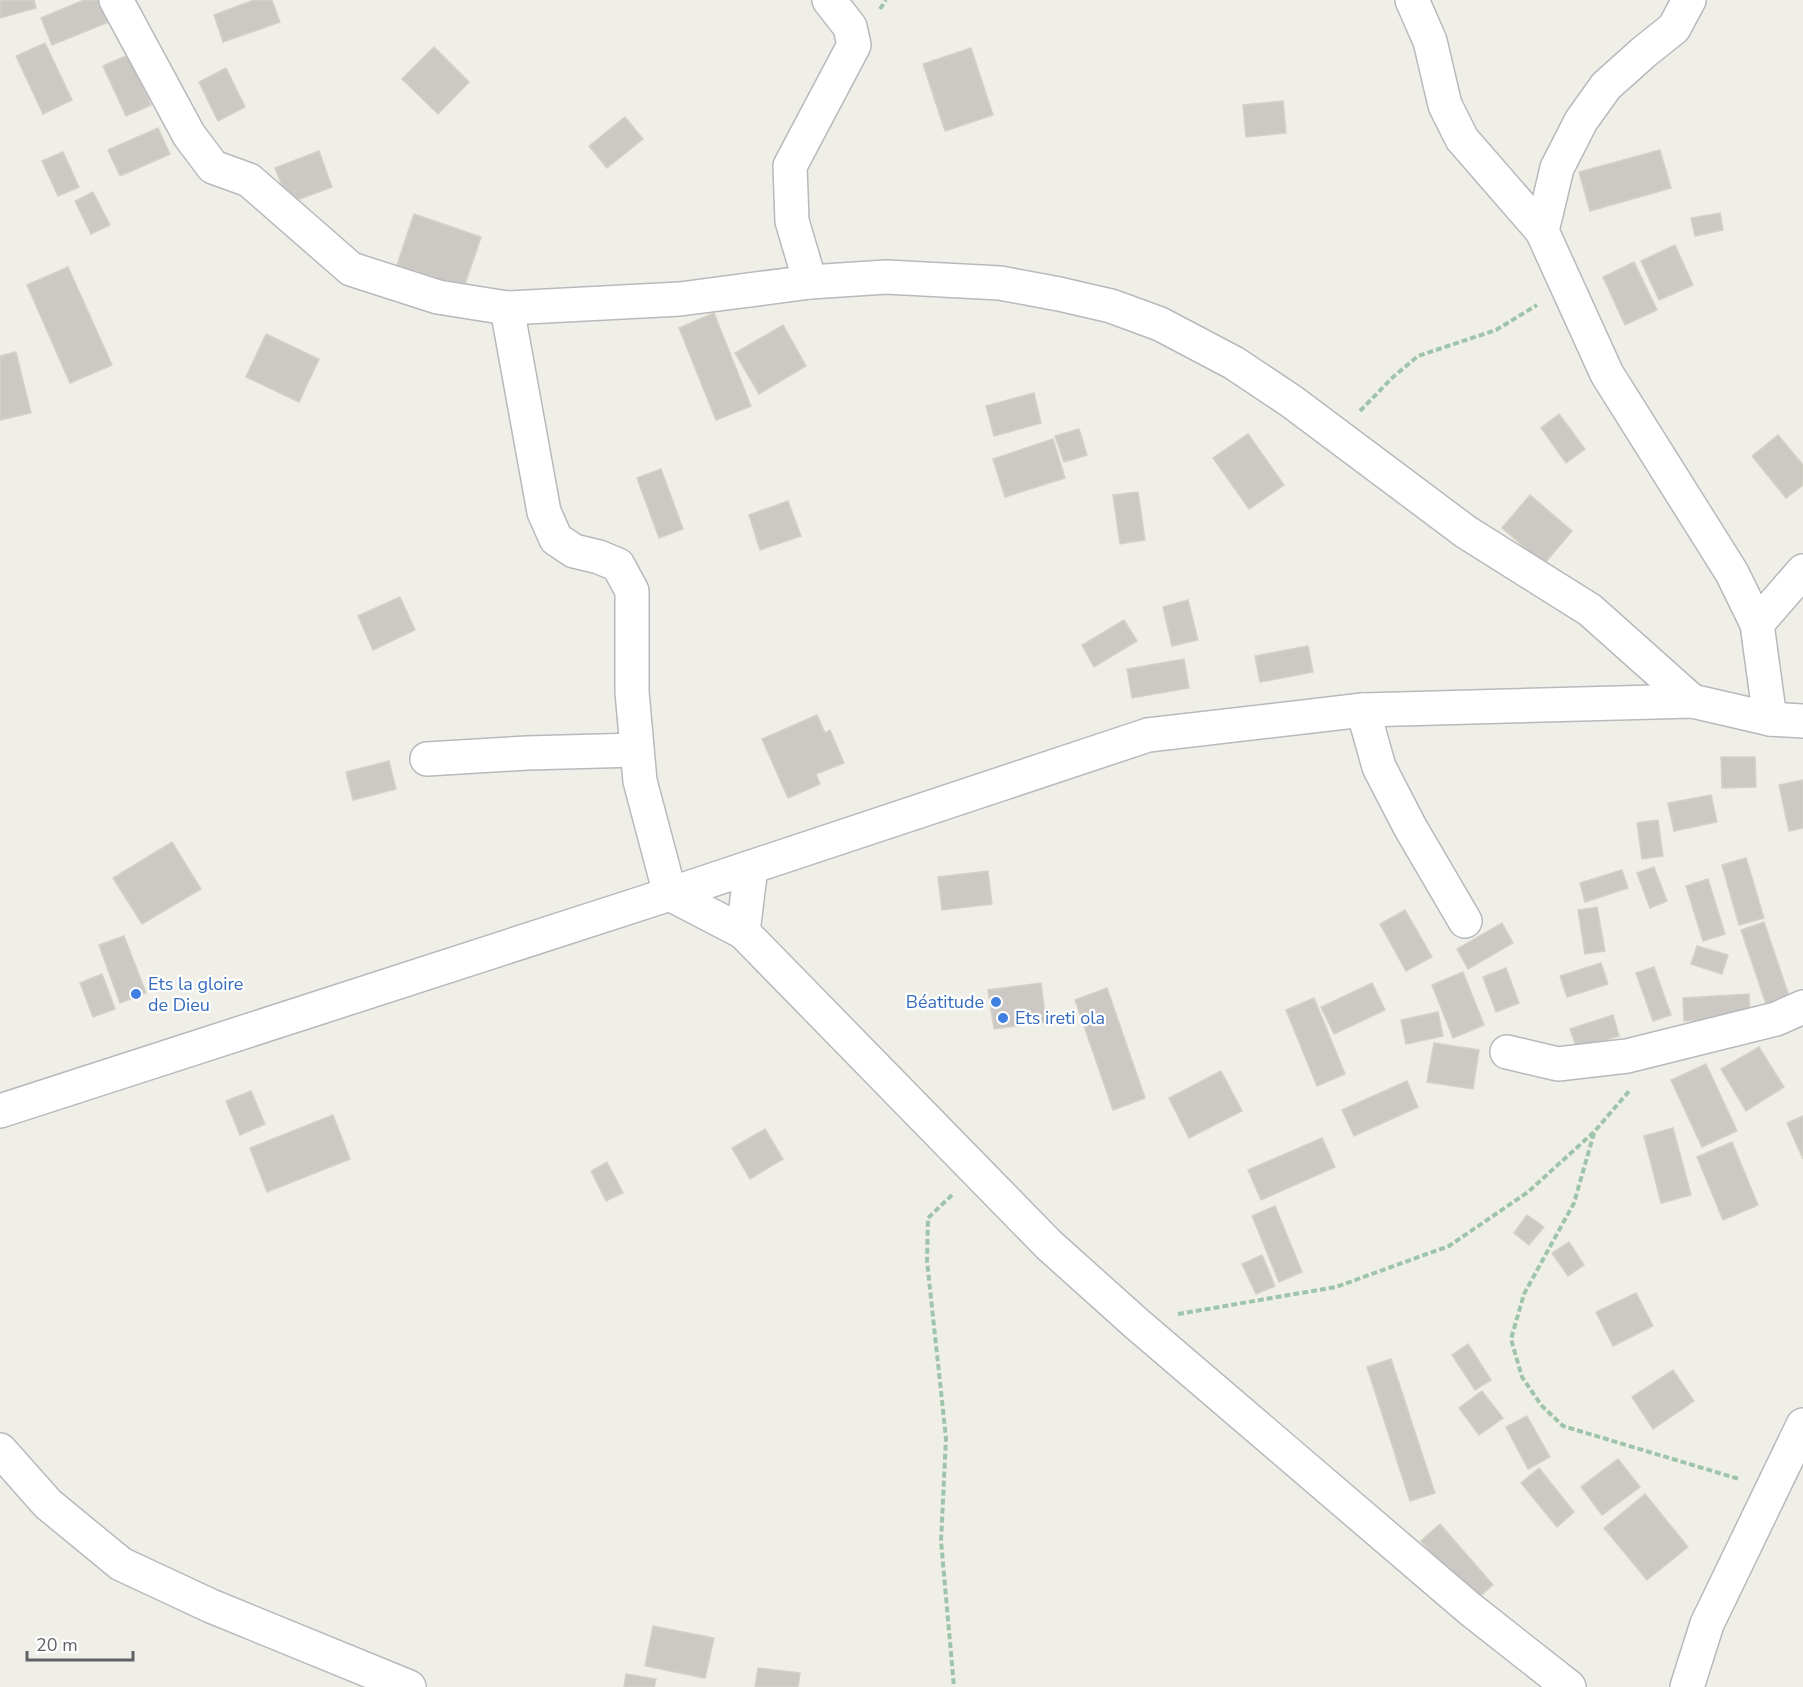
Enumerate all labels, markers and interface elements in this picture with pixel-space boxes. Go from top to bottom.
place label: Ets la gloire de Dieu [148,972,243,1017]
marker: Ets la gloire de Dieu [129,987,143,1001]
place label: Béatitude [906,990,984,1014]
marker: Béatitude [989,995,1003,1009]
place label: Ets ireti ola [1015,1006,1105,1030]
marker: Ets ireti ola [996,1011,1010,1025]
scale bar [27,1624,134,1662]
text: 20 m [36,1633,78,1657]

